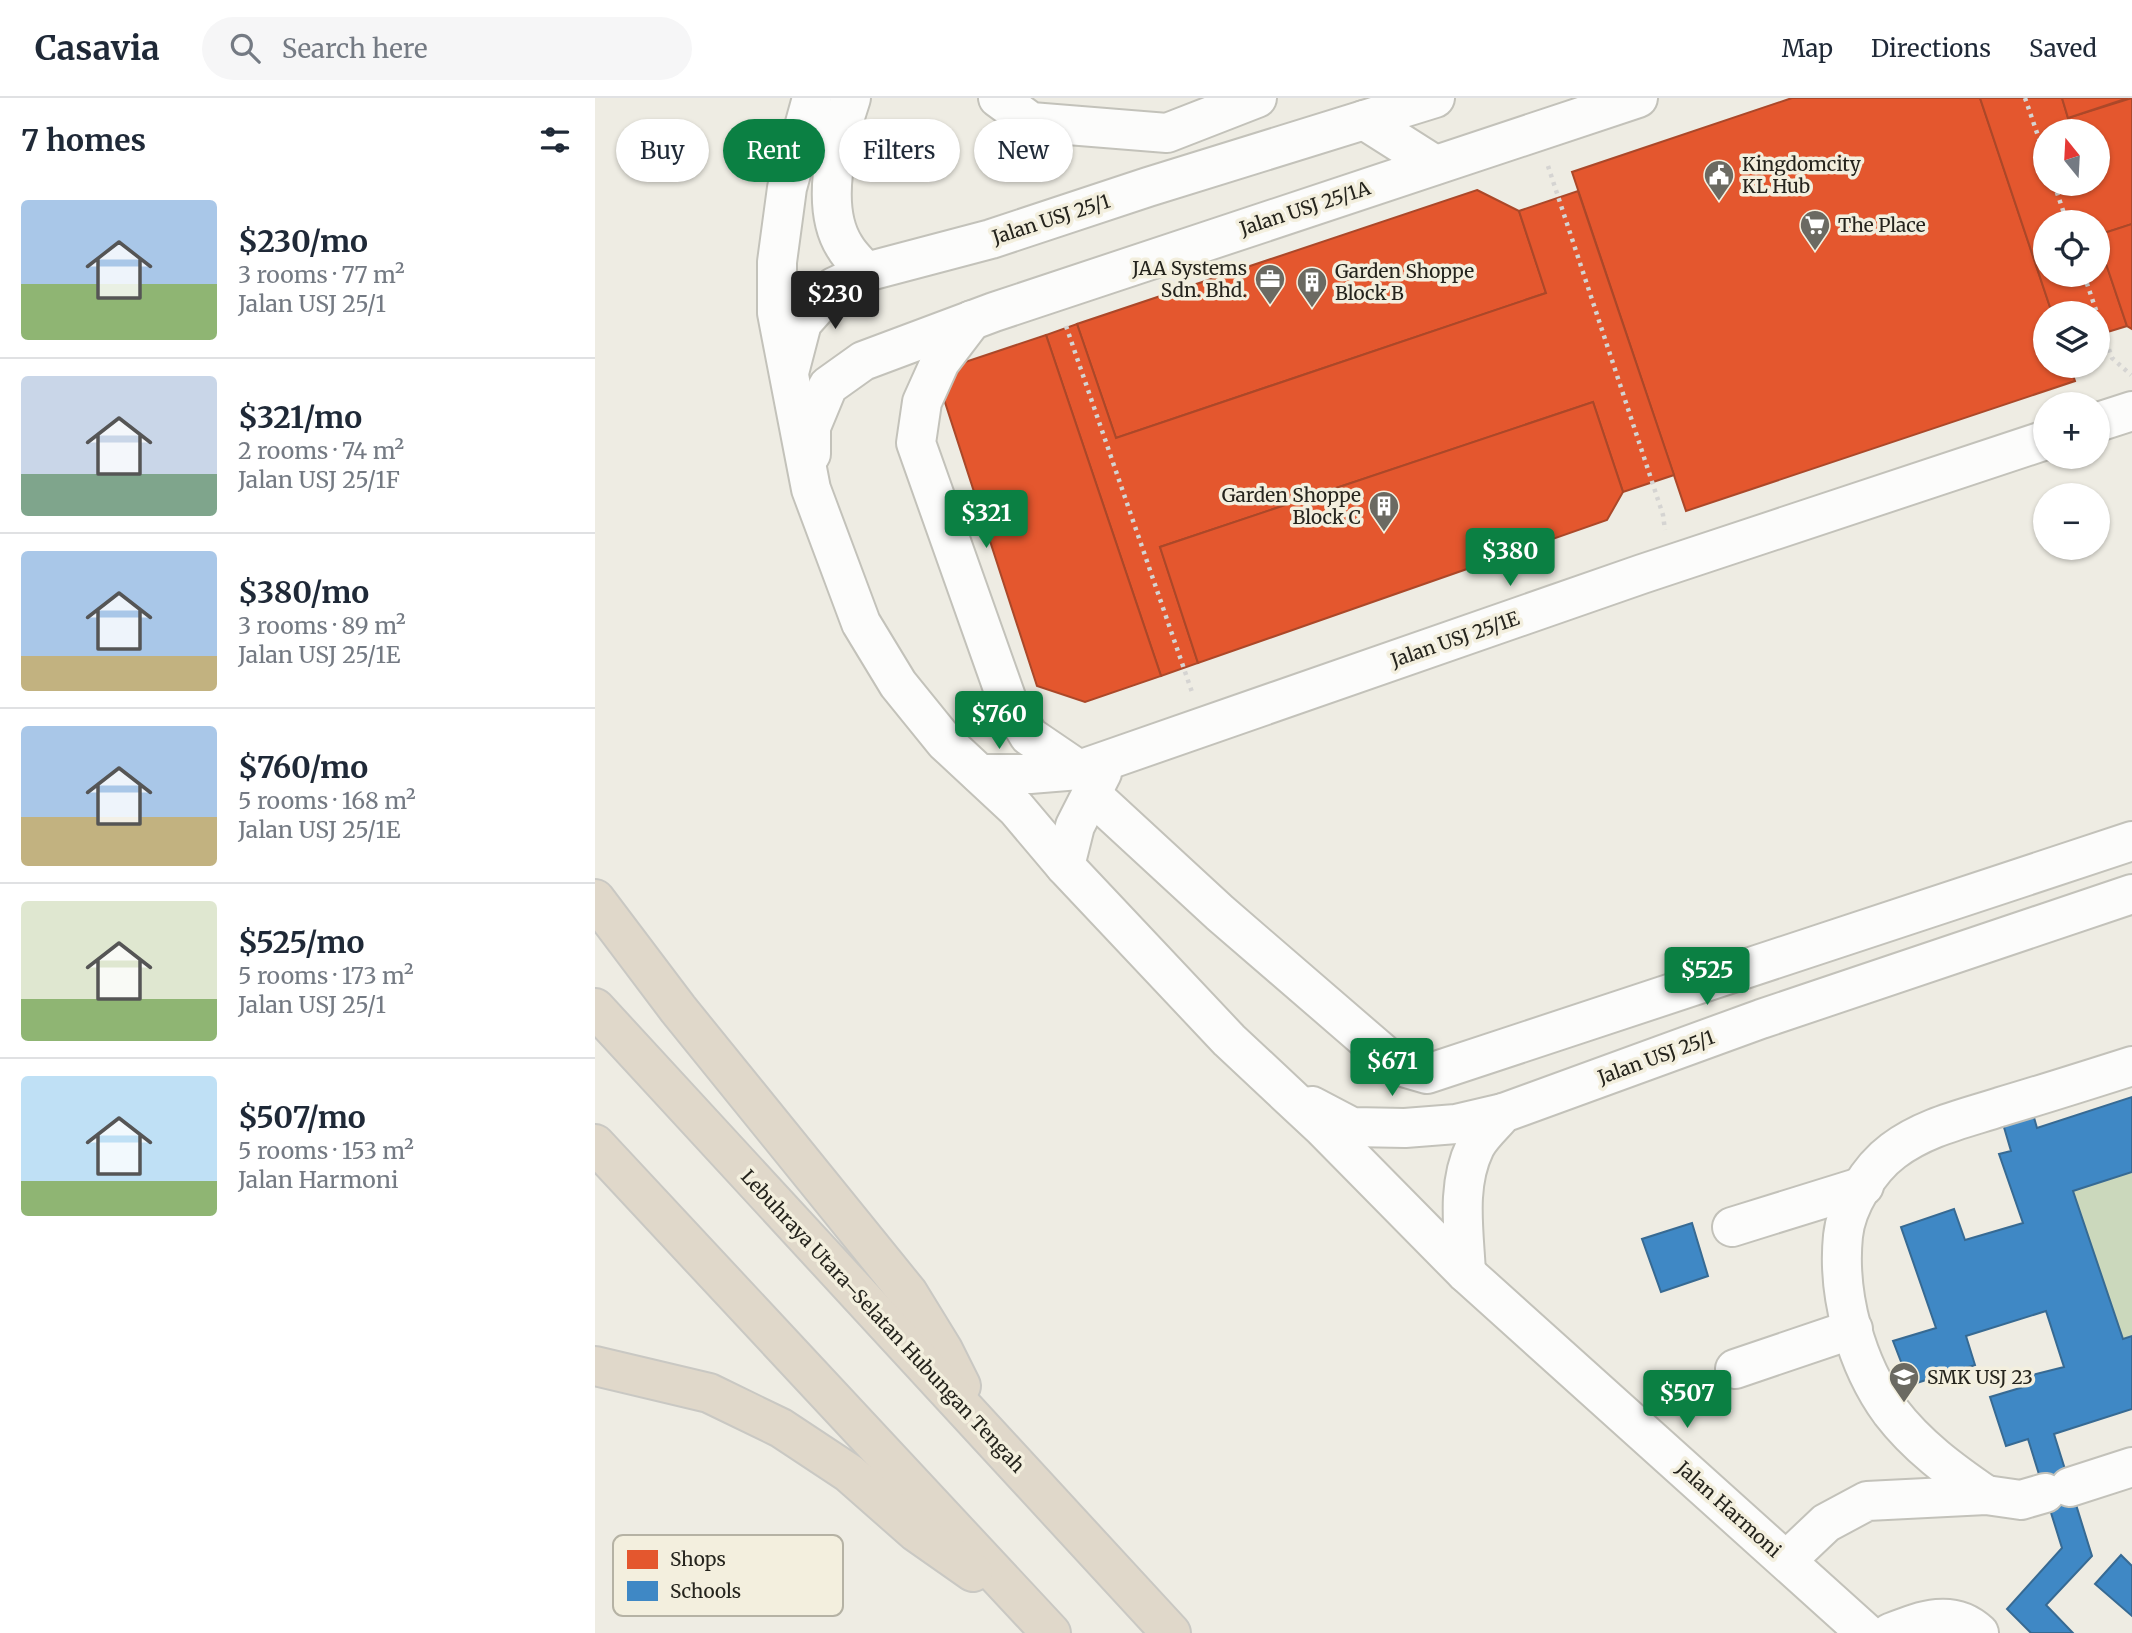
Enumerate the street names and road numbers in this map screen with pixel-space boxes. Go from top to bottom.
street label: Jalan USJ 25/1A [1236,175,1374,241]
street label: Jalan USJ 25/1 [988,189,1113,250]
street label: Jalan USJ 25/1E [1387,606,1522,673]
street label: Jalan USJ 25/1 [1593,1025,1718,1090]
street label: Lebuhraya Utara–Selatan Hubungan Tengah [736,1165,1030,1478]
street label: Jalan Harmoni [1671,1455,1786,1562]

